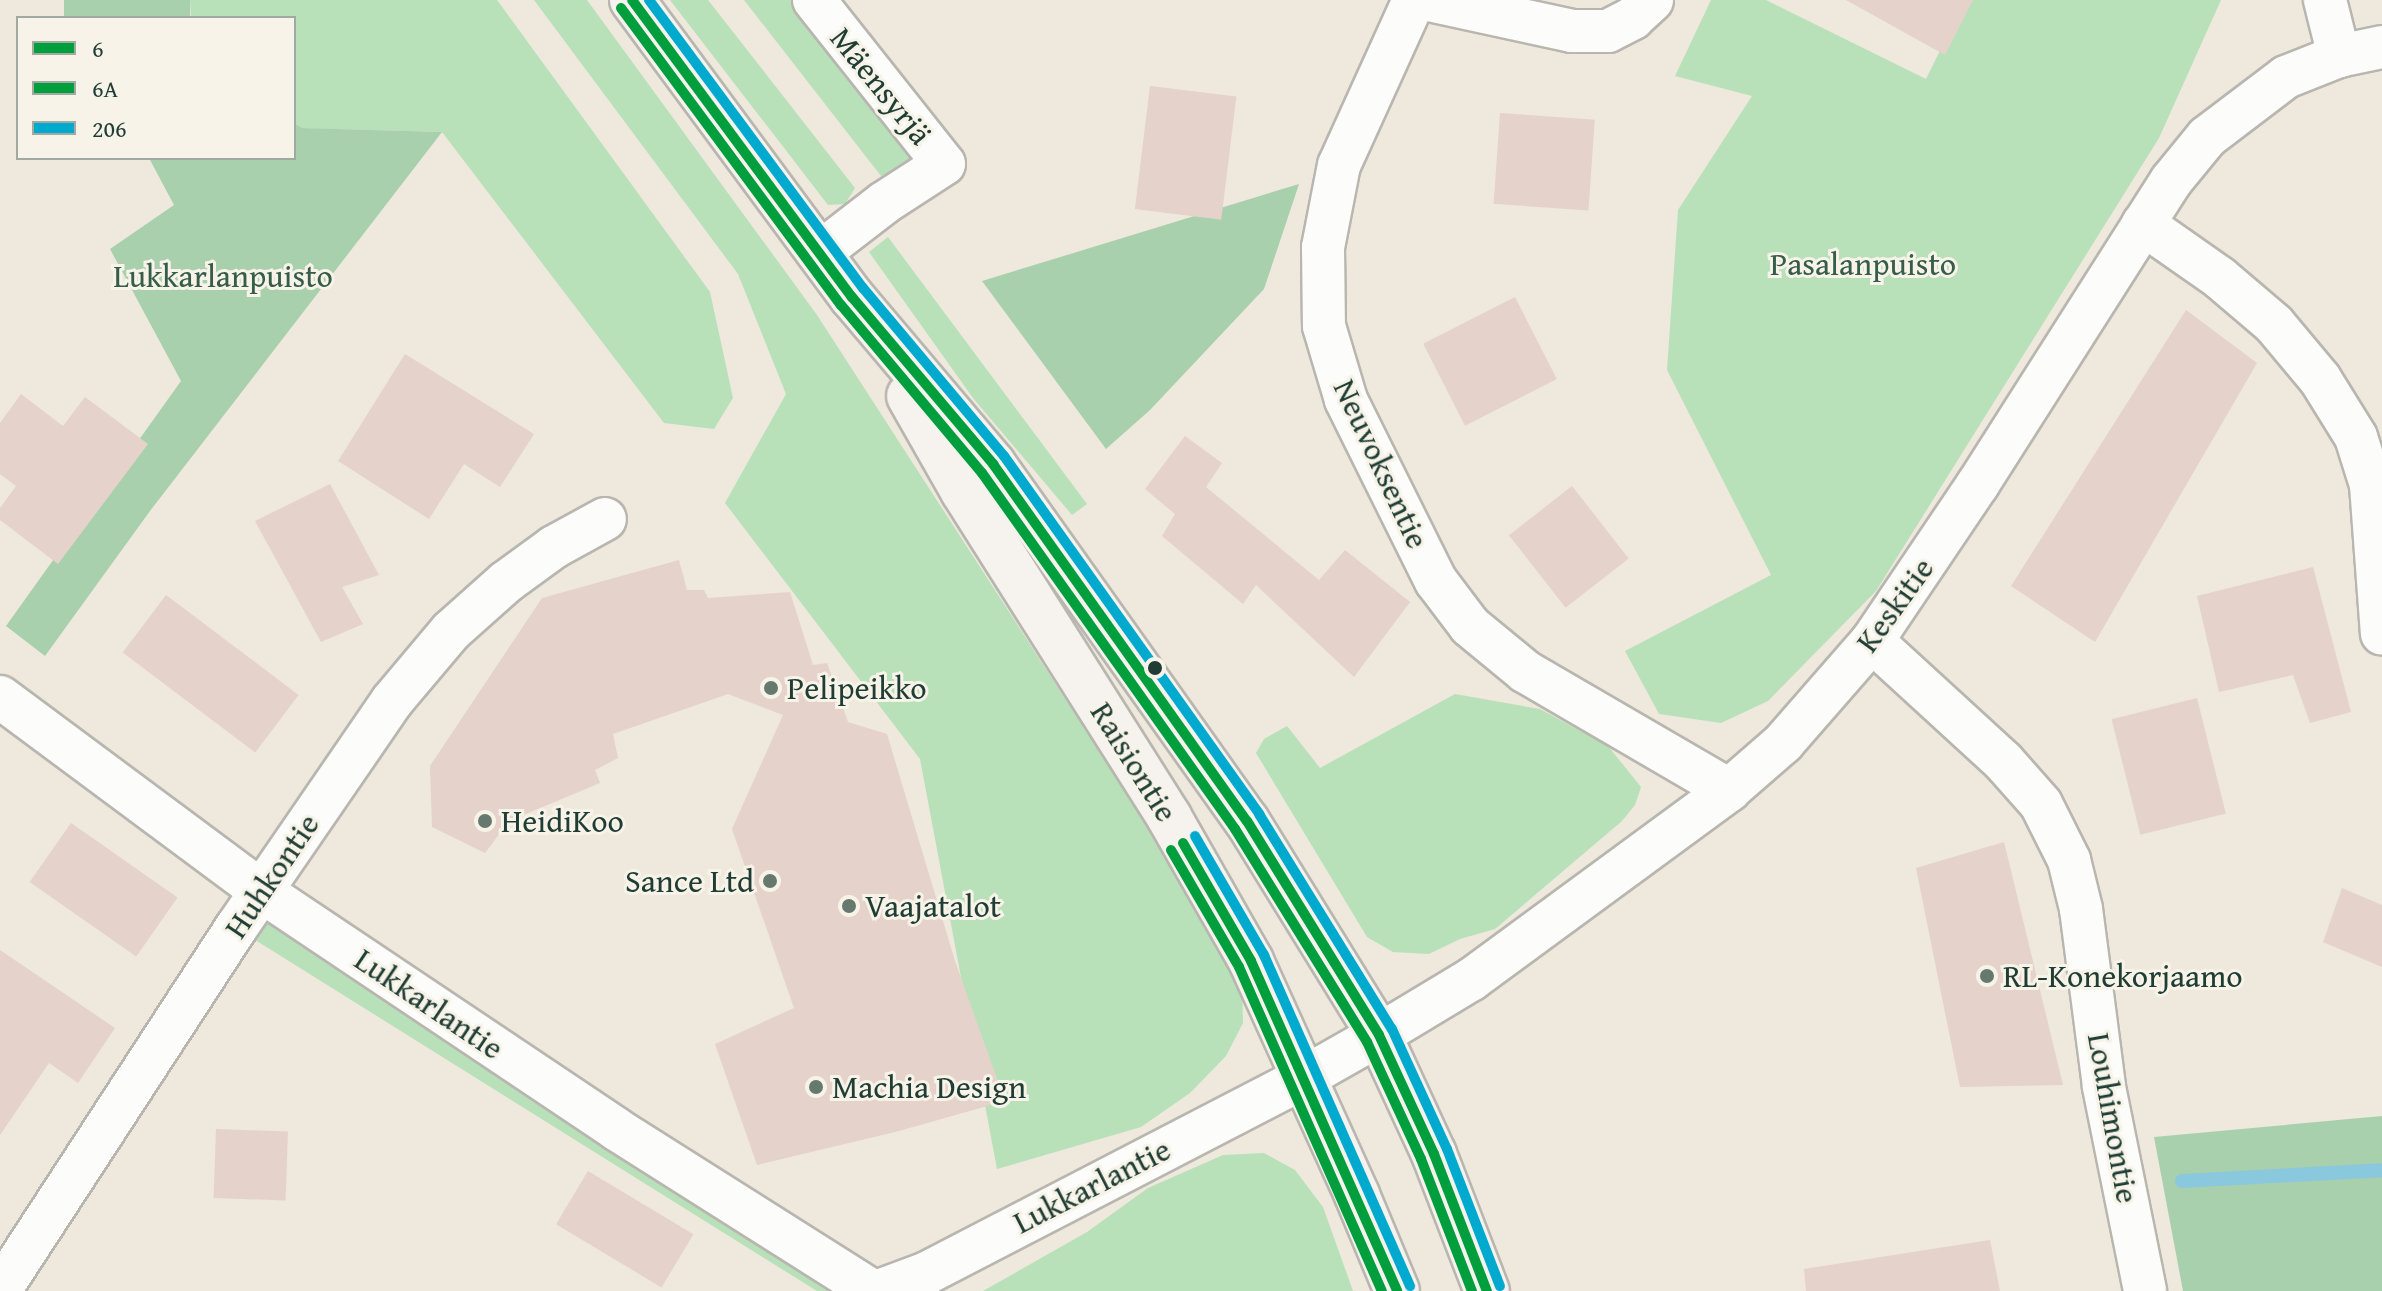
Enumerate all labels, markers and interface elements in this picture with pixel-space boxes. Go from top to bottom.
legend [16,16,296,160]
street label: Mäensyrjä [822,20,940,152]
text: 6 [92,31,104,66]
text: 6A [92,71,118,106]
text: 206 [92,111,127,146]
park label: Pasalanpuisto [1770,245,1956,283]
park label: Lukkarlanpuisto [113,257,333,295]
street label: Neuvoksentie [1325,373,1437,555]
street label: Keskitie [1848,550,1942,660]
unlabelled marker [1147,660,1163,676]
place label: Pelipeikko [787,669,927,707]
marker: Pelipeikko [762,679,780,697]
street label: Raisiontie [1082,695,1186,829]
place label: HeidiKoo [501,802,624,840]
street label: Huhkontie [216,807,328,945]
marker: HeidiKoo [476,812,494,830]
place label: Sance Ltd [625,862,754,900]
marker: Sance Ltd [761,872,779,890]
place label: Vaajatalot [865,887,1001,925]
marker: Vaajatalot [840,897,858,915]
street label: Lukkarlantie [347,940,511,1068]
place label: RL-Konekorjaamo [2003,957,2243,995]
marker: RL-Konekorjaamo [1978,967,1996,985]
street label: Louhimontie [2079,1030,2147,1206]
place label: Machia Design [832,1068,1026,1106]
marker: Machia Design [807,1078,825,1096]
street label: Lukkarlantie [1007,1130,1177,1242]

